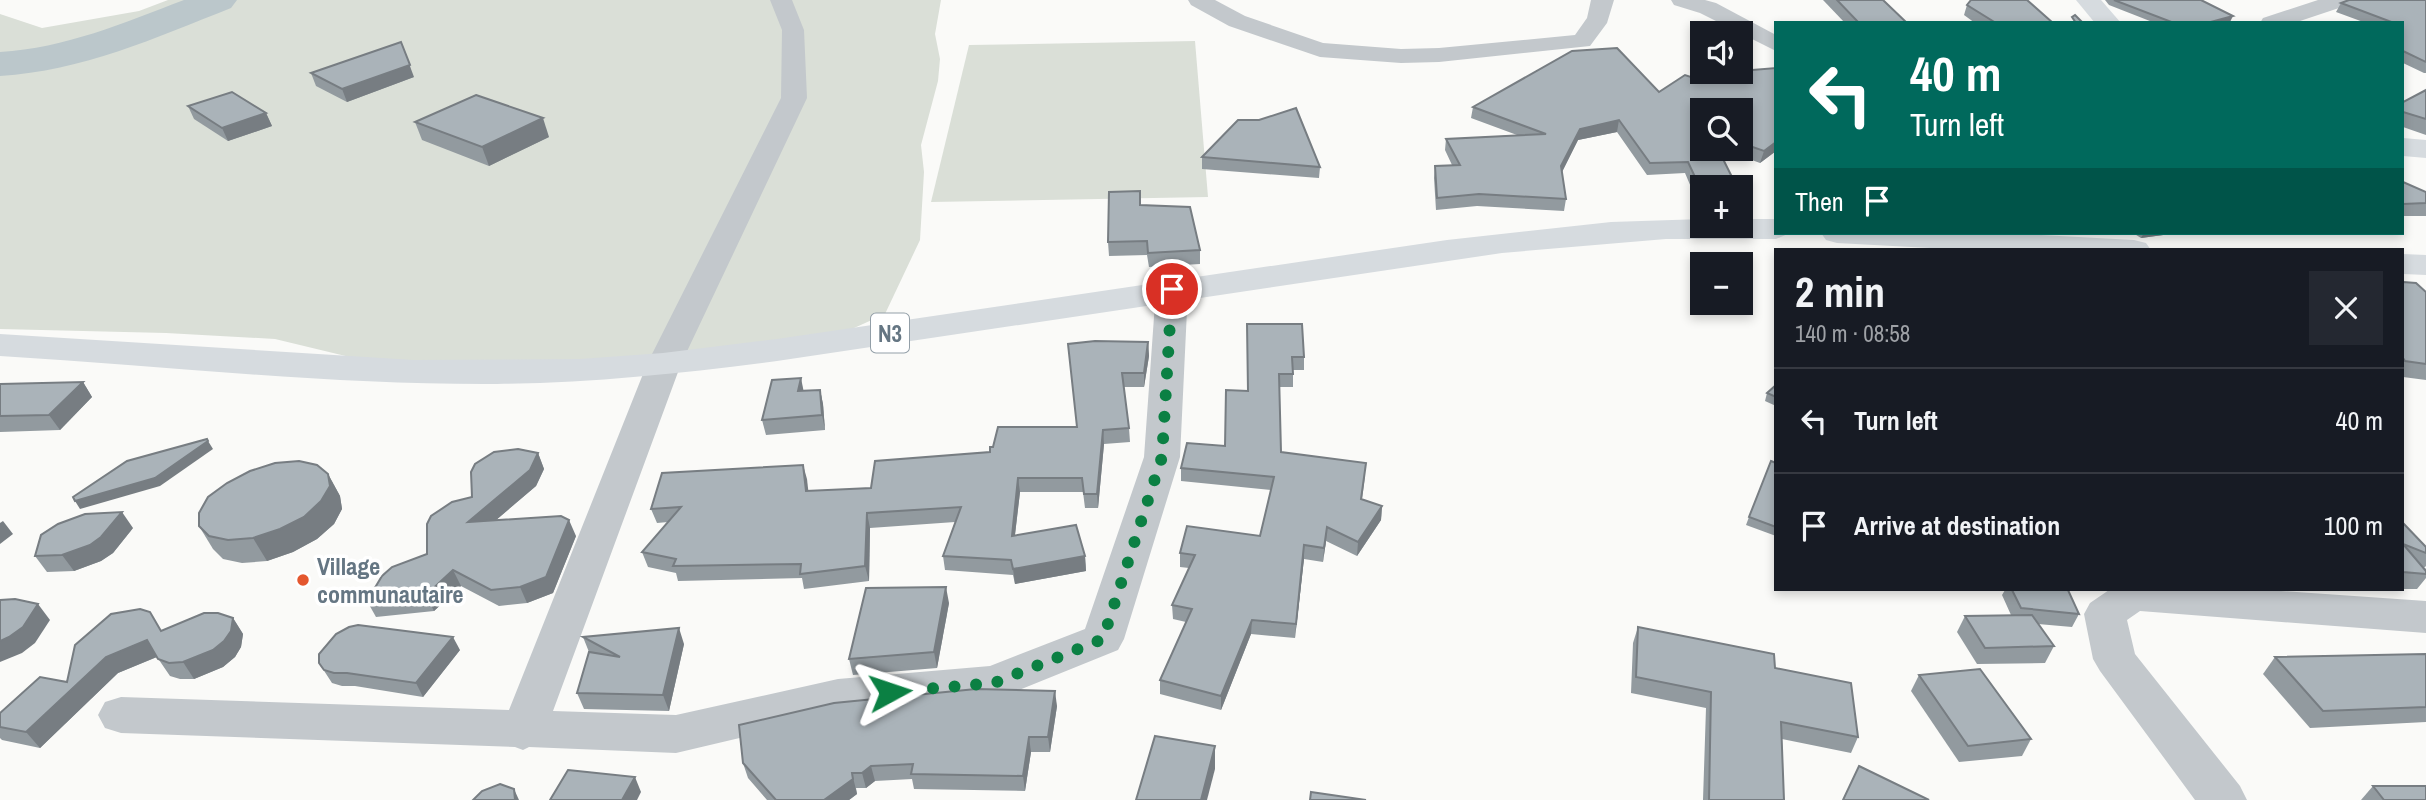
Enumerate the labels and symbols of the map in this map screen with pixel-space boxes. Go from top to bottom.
pin [1142,259,1202,319]
road number: N3 [871,314,909,352]
place label: Village communautaire [317,550,464,610]
marker: Village communautaire [295,572,311,588]
position arrow [853,655,927,729]

